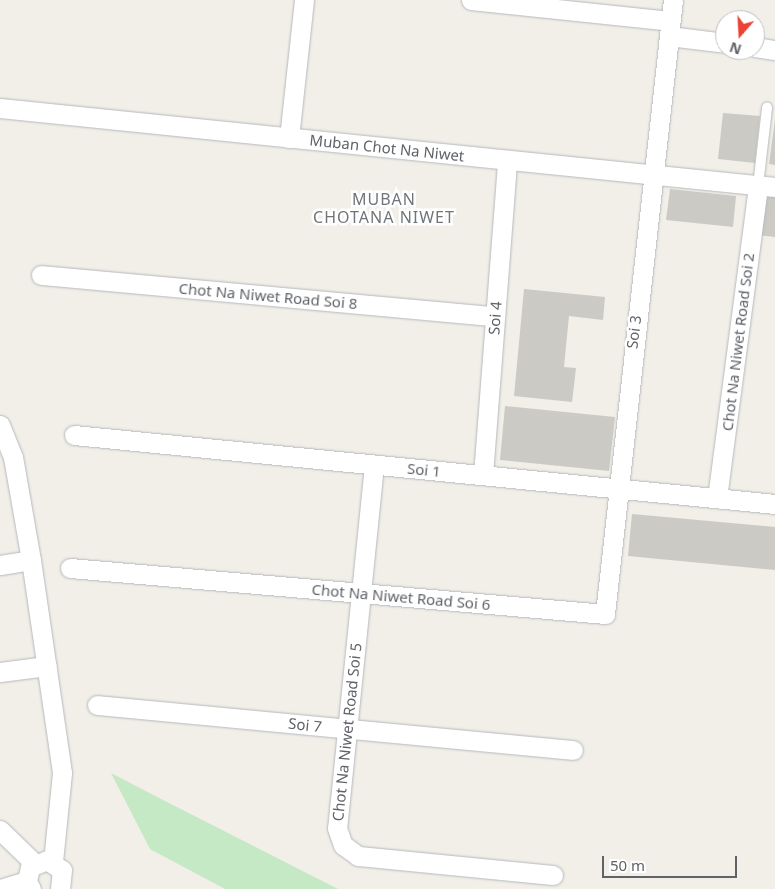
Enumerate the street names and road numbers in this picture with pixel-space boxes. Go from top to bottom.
street label: Muban Chot Na Niwet [309,131,465,165]
street label: Chot Na Niwet Road Soi 2 [718,252,758,432]
street label: Chot Na Niwet Road Soi 8 [178,279,358,313]
street label: Soi 4 [485,301,505,335]
street label: Soi 3 [623,314,645,350]
street label: Soi 1 [406,459,442,481]
street label: Chot Na Niwet Road Soi 6 [311,580,491,614]
street label: Chot Na Niwet Road Soi 5 [329,642,365,822]
street label: Soi 7 [287,714,323,736]

